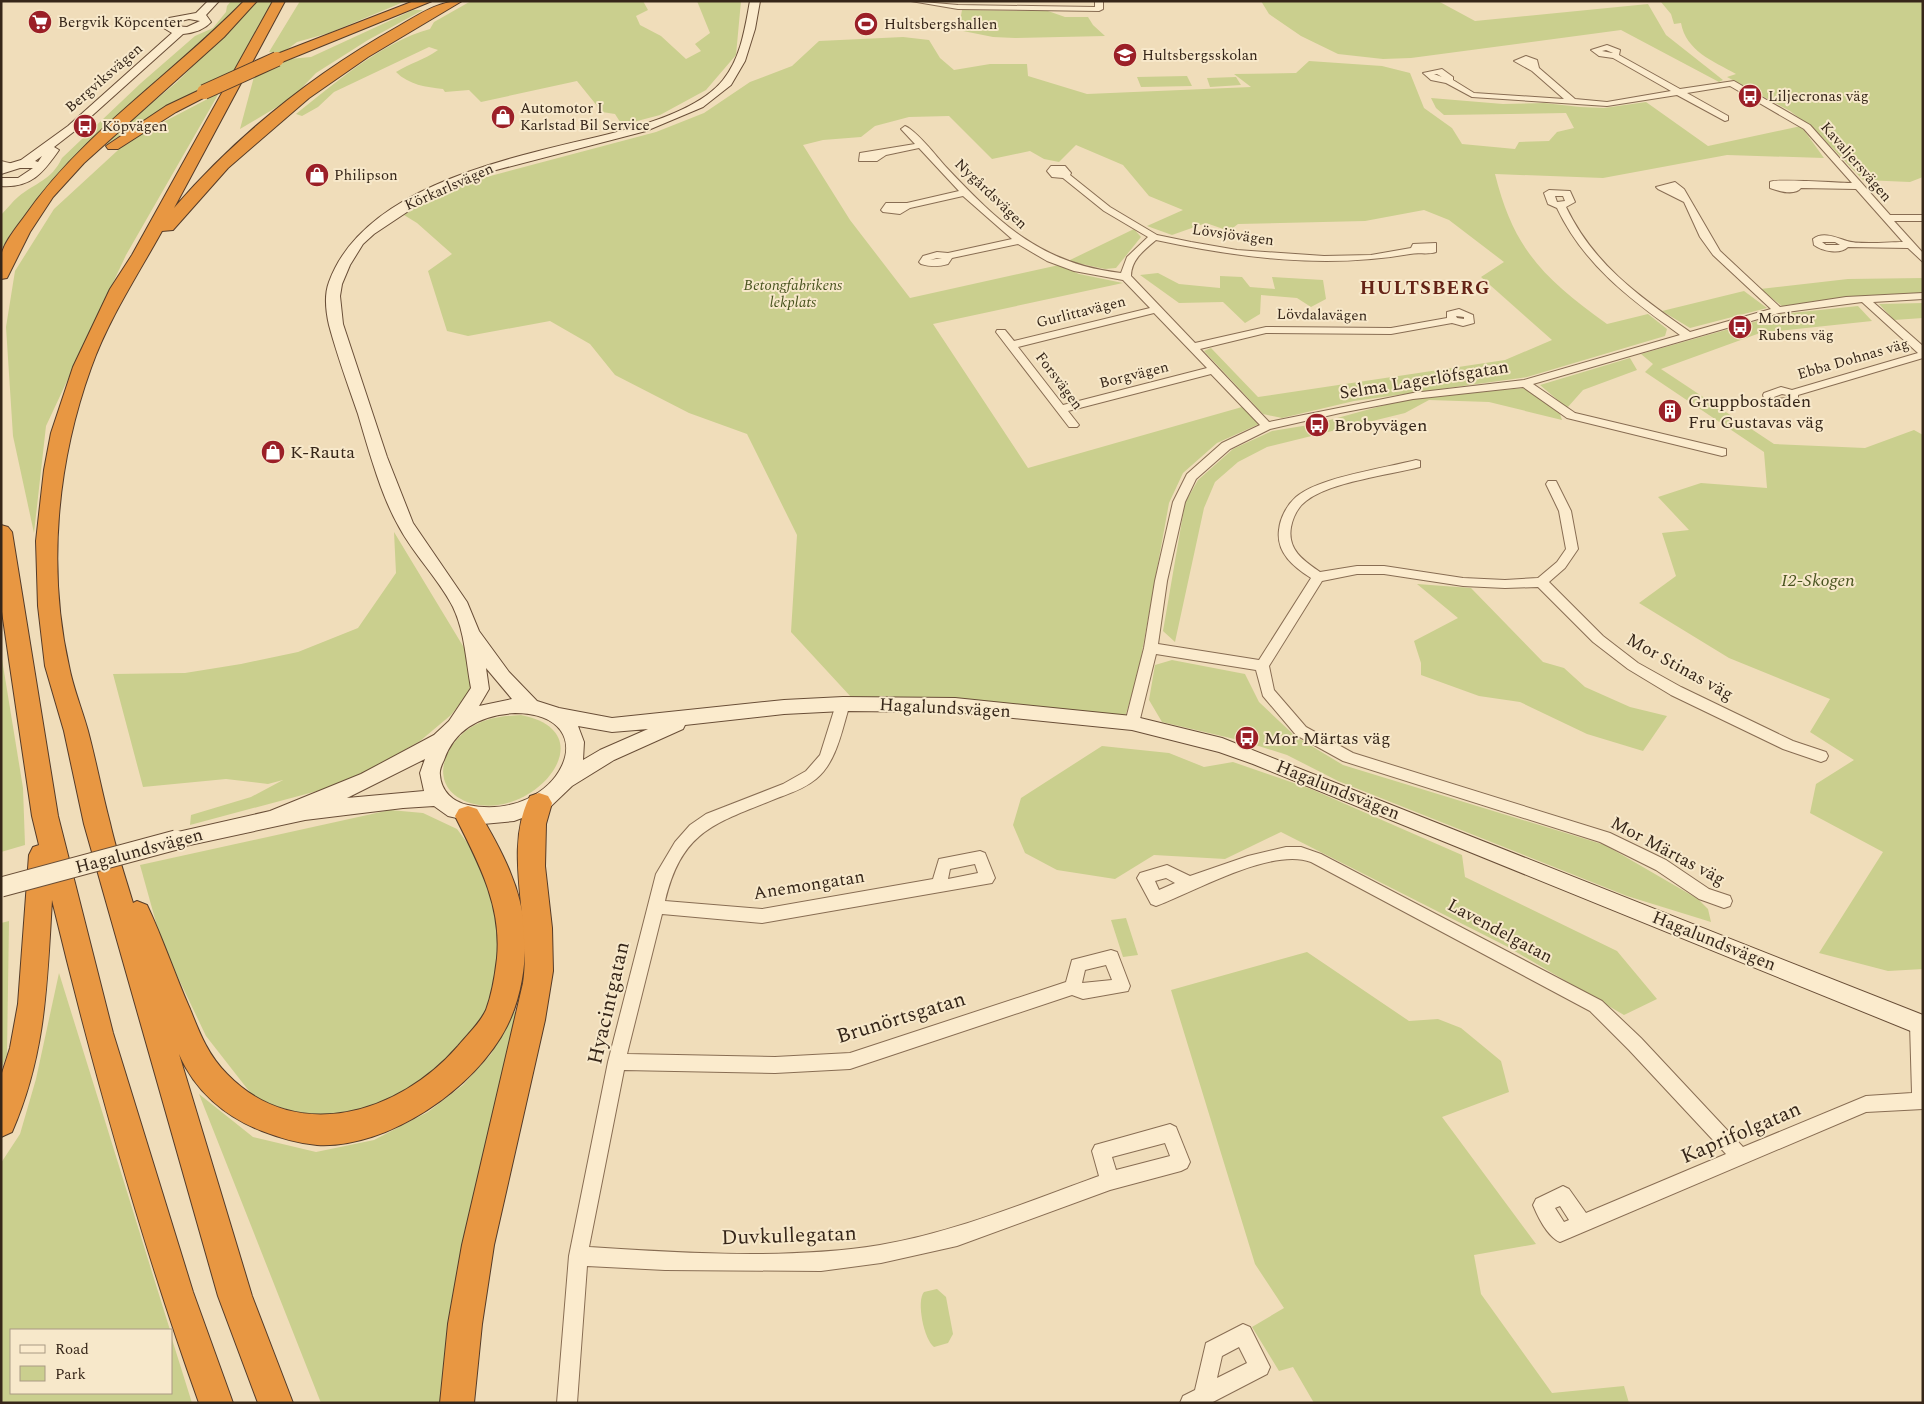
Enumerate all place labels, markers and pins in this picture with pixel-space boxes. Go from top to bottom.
supermarket icon: Bergvik Köpcenter [27,9,53,35]
place label: Bergvik Köpcenter [58,11,182,34]
sports icon: Hultsbergshallen [853,11,879,37]
place label: Hultsbergshallen [884,13,998,36]
school or university icon: Hultsbergsskolan [1112,42,1138,68]
place label: Hultsbergsskolan [1142,44,1258,67]
bus stop icon: Liljecronas väg [1737,83,1763,109]
place label: Liljecronas väg [1768,85,1869,108]
place label: Automotor I Karlstad Bil Service [520,97,650,137]
shop icon: Automotor I Karlstad Bil Service [490,104,516,130]
bus stop icon: Köpvägen [72,113,98,139]
place label: Köpvägen [102,115,168,138]
shop icon: Philipson [304,162,330,188]
place label: Philipson [334,164,398,187]
place label: Morbror Rubens väg [1758,307,1834,347]
bus stop icon: Morbror Rubens väg [1727,314,1753,340]
place label: Gruppbostaden Fru Gustavas väg [1688,388,1824,436]
building icon: Gruppbostaden Fru Gustavas väg [1657,398,1683,424]
bus stop icon: Brobyvägen [1304,412,1330,438]
place label: Brobyvägen [1334,412,1428,439]
shop icon: K-Rauta [260,439,286,465]
place label: K-Rauta [290,439,355,466]
bus stop icon: Mor Märtas väg [1234,725,1260,751]
place label: Mor Märtas väg [1264,725,1390,752]

